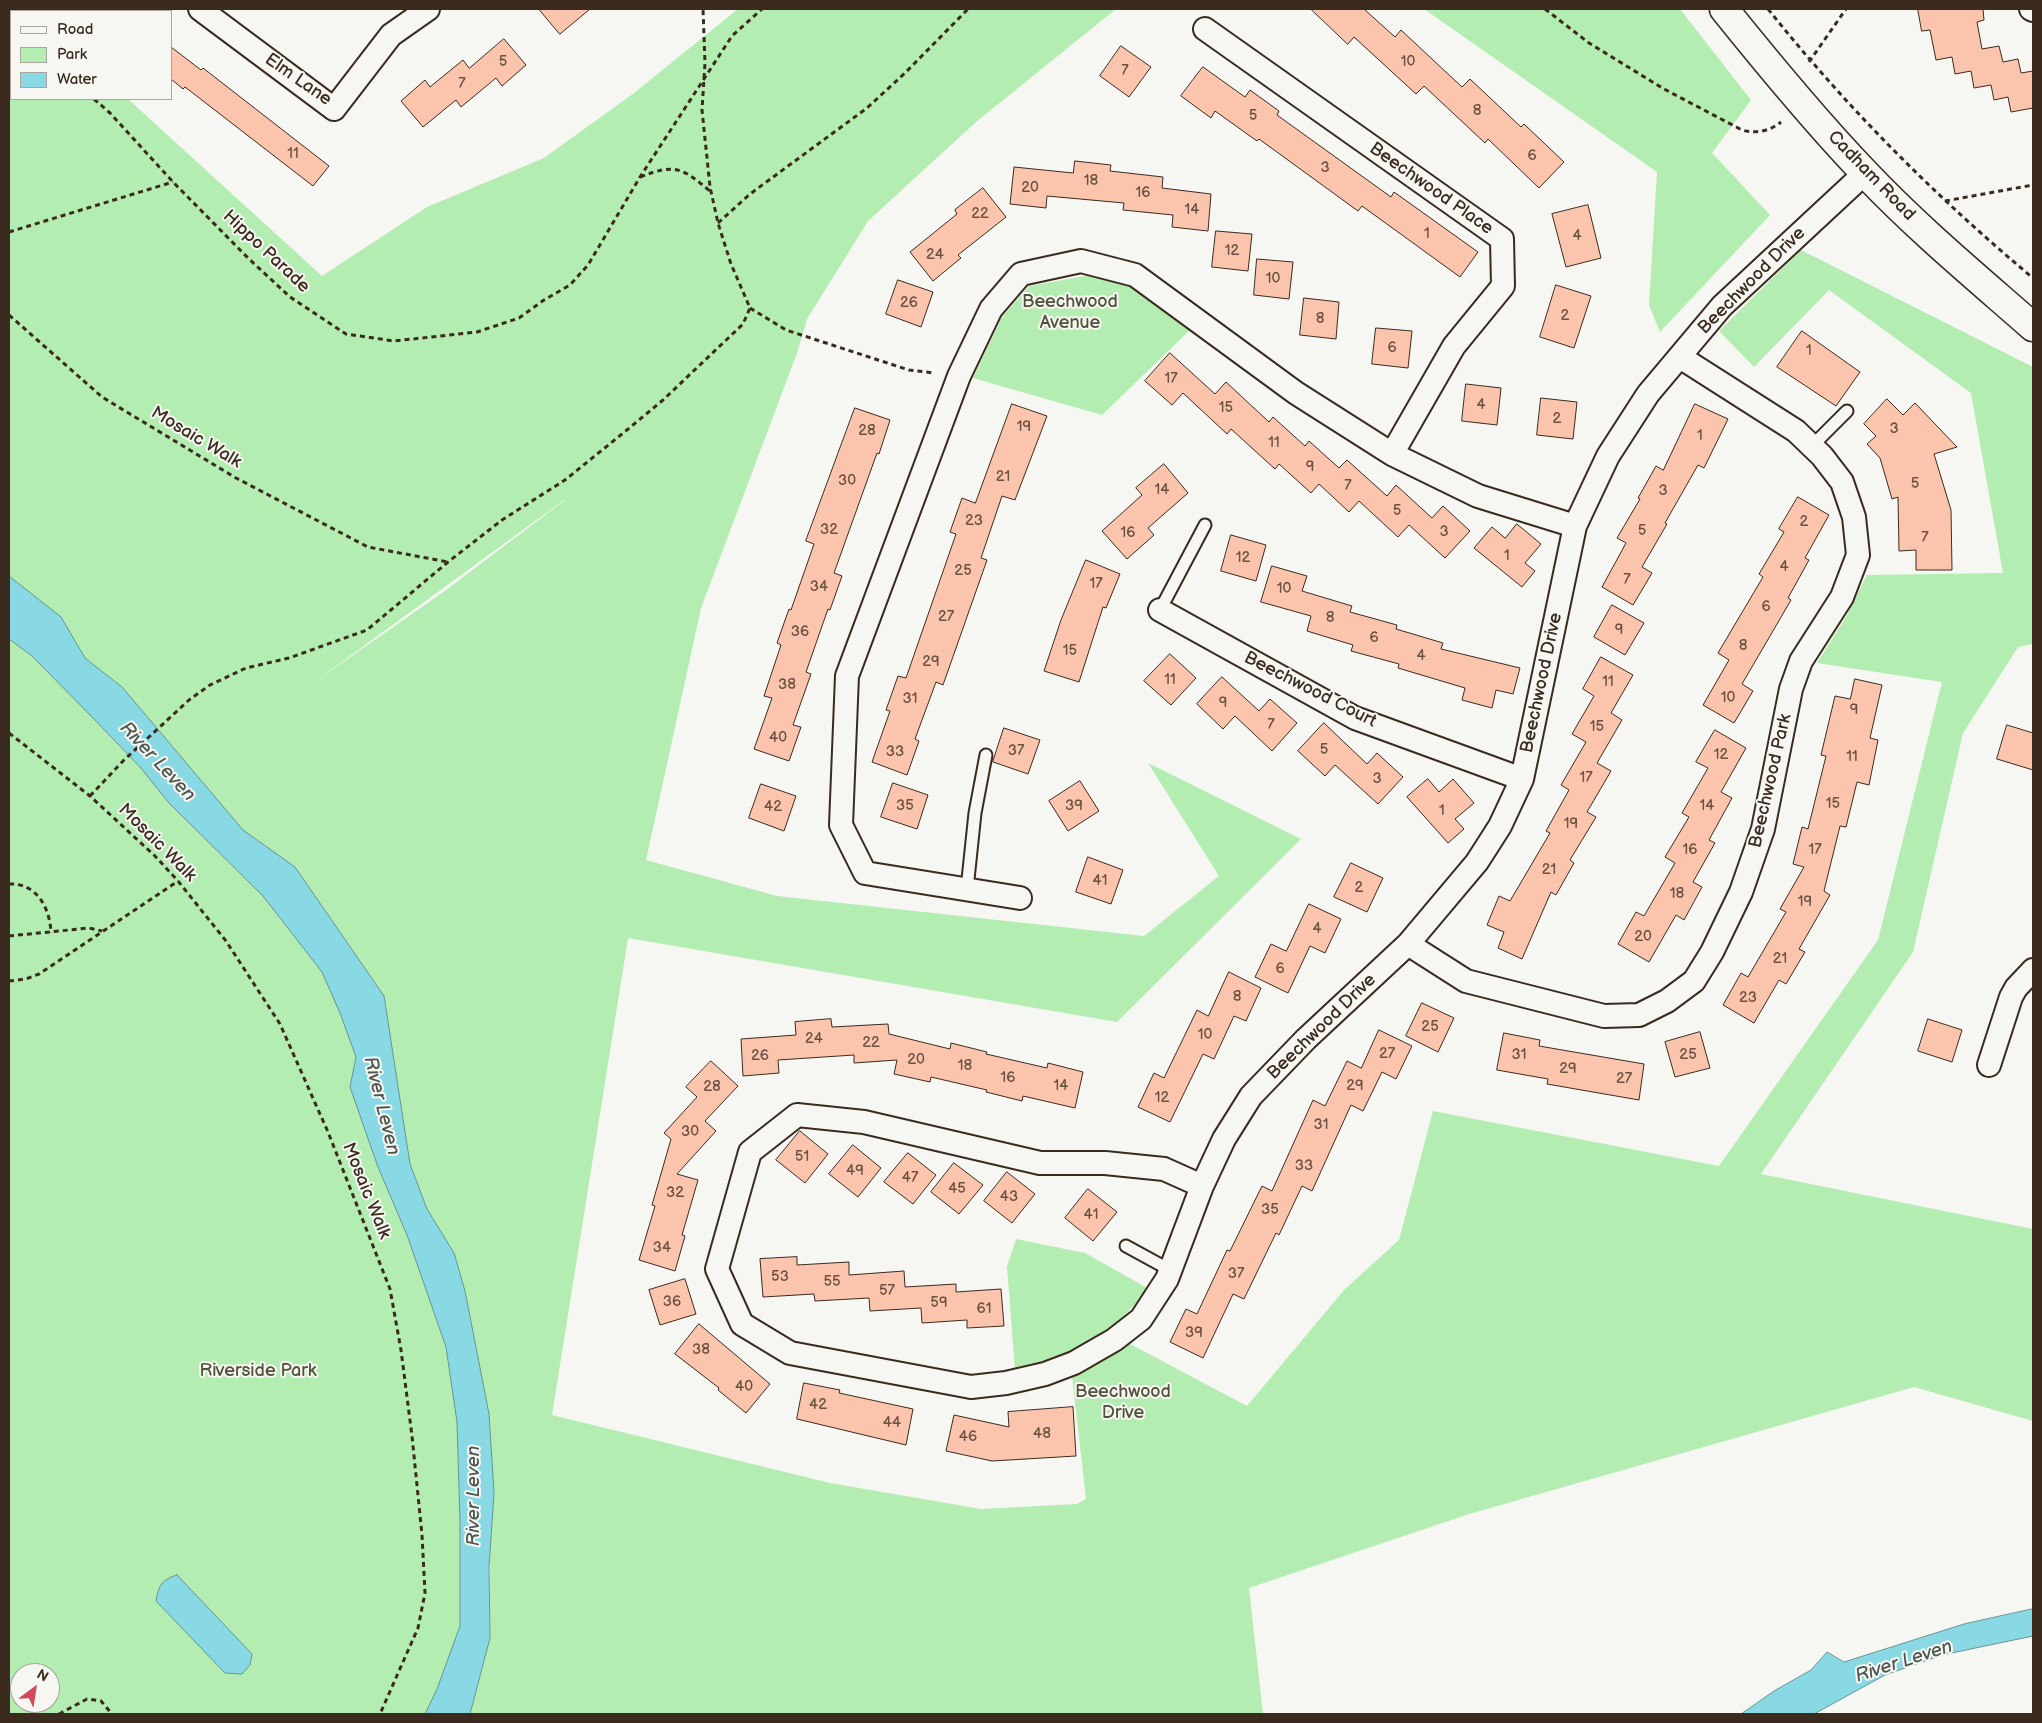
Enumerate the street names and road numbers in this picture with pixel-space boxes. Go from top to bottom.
street label: Elm Lane [260,49,336,111]
street label: Cadham Road [1823,127,1919,225]
street label: Beechwood Place [1365,138,1497,240]
street label: Hippo Parade [218,206,314,298]
street label: Beechwood Drive [1694,223,1810,339]
street label: Mosaic Walk [147,402,245,474]
street label: Beechwood Drive [1517,611,1567,755]
street label: Beechwood Court [1240,647,1380,733]
street label: Beechwood Park [1745,712,1797,850]
street label: Mosaic Walk [113,799,201,887]
street label: Beechwood Drive [1263,970,1381,1084]
street label: Mosaic Walk [337,1140,395,1242]

